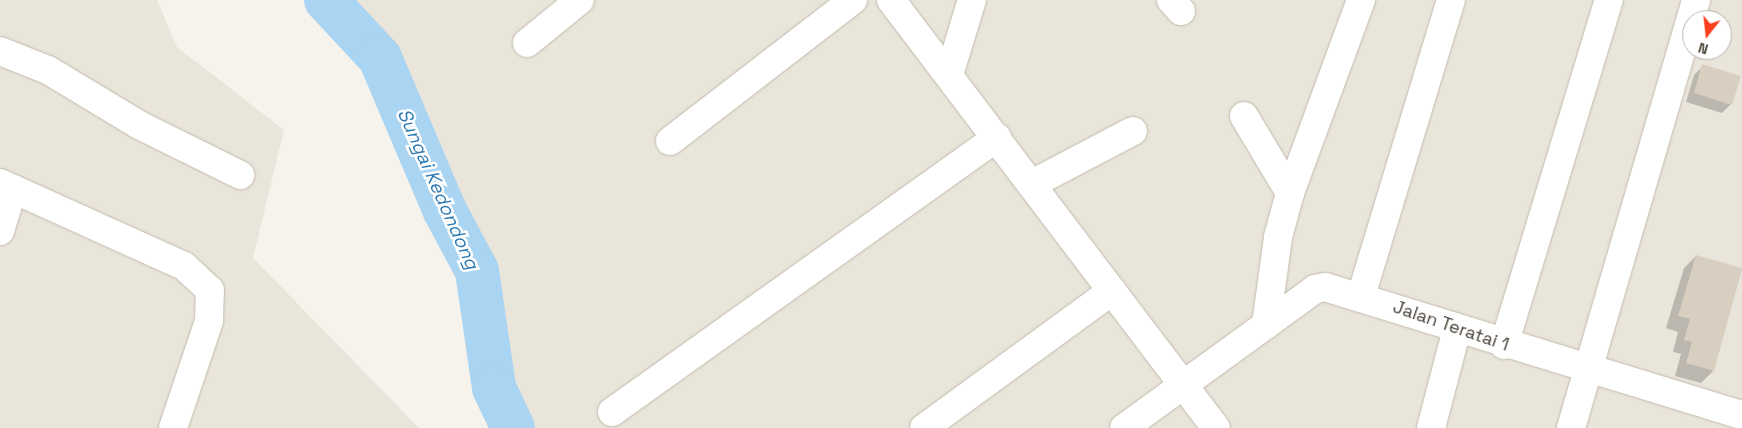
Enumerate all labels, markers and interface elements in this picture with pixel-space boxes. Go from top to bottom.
north arrow [1682,10,1732,60]
text: N [1696,39,1710,58]
water label: Sungai Kedondong [392,105,484,273]
street label: Jalan Teratai 1 [1390,296,1512,356]

